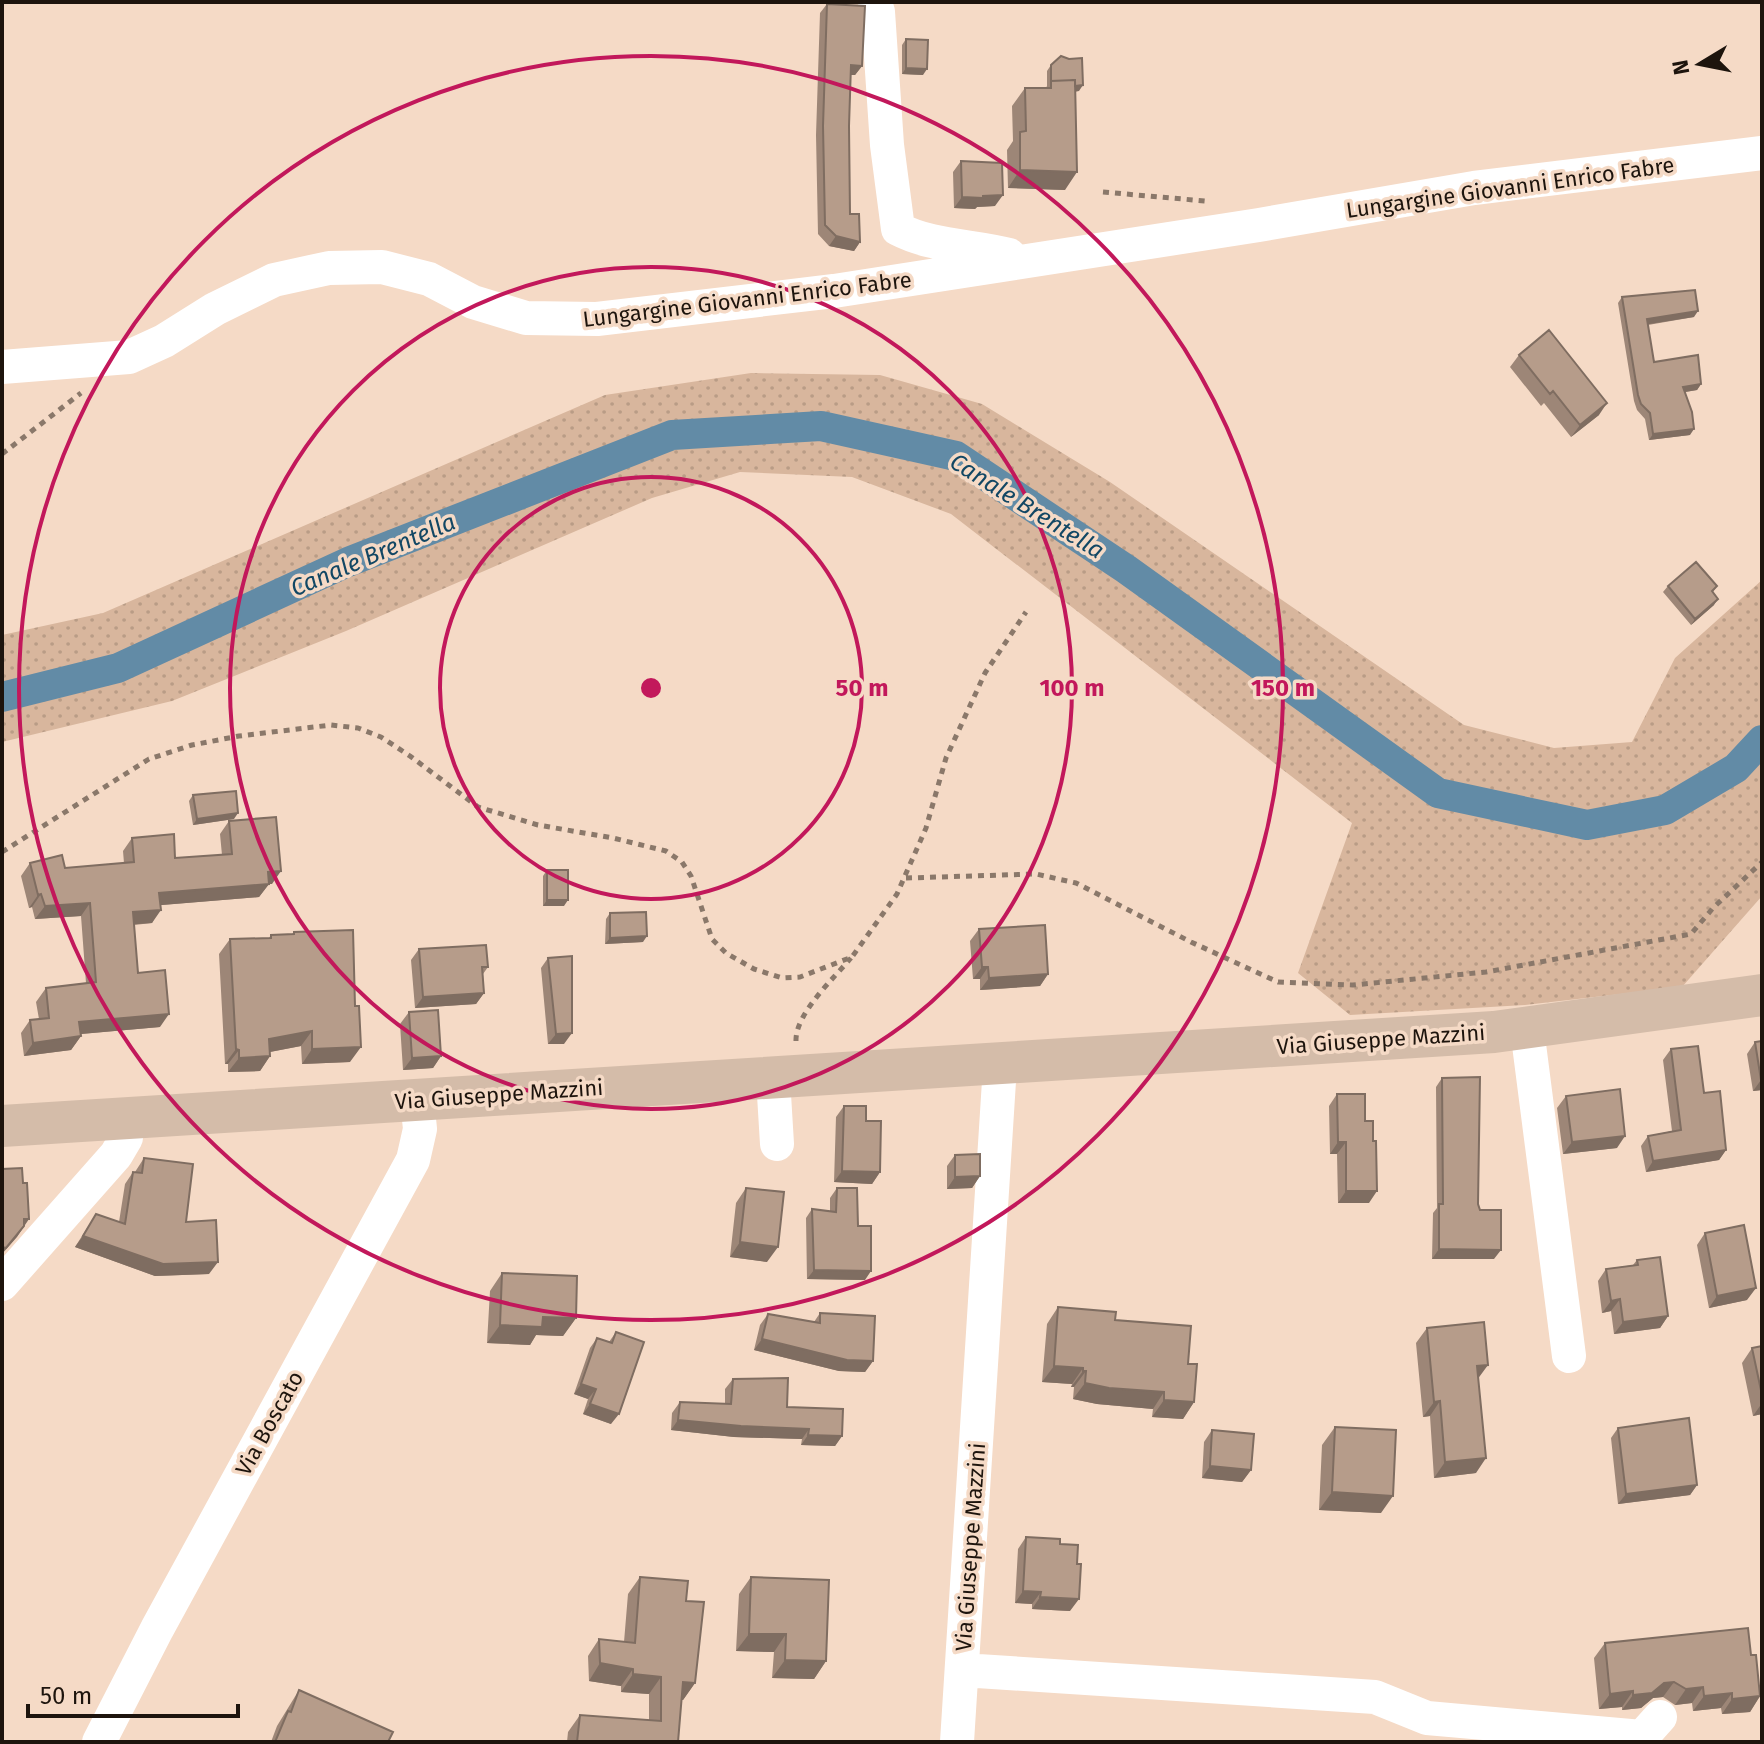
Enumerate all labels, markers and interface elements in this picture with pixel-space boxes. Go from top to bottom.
north arrow [1660,24,1740,104]
text: N [1666,58,1695,77]
street label: Lungargine Giovanni Enrico Fabre [1344,151,1676,224]
street label: Lungargine Giovanni Enrico Fabre [581,266,913,333]
water label: Canale Brentella [945,447,1109,565]
water label: Canale Brentella [286,508,460,602]
centre of rings [637,674,665,702]
text: 50 m [836,674,888,702]
text: 100 m [1039,674,1105,702]
text: 150 m [1251,674,1315,702]
street label: Via Giuseppe Mazzini [1276,1019,1486,1060]
street label: Via Giuseppe Mazzini [394,1074,604,1115]
street label: Via Boscato [230,1366,309,1480]
street label: Via Giuseppe Mazzini [950,1442,991,1652]
scale bar [28,1668,238,1718]
text: 50 m [40,1682,92,1710]

